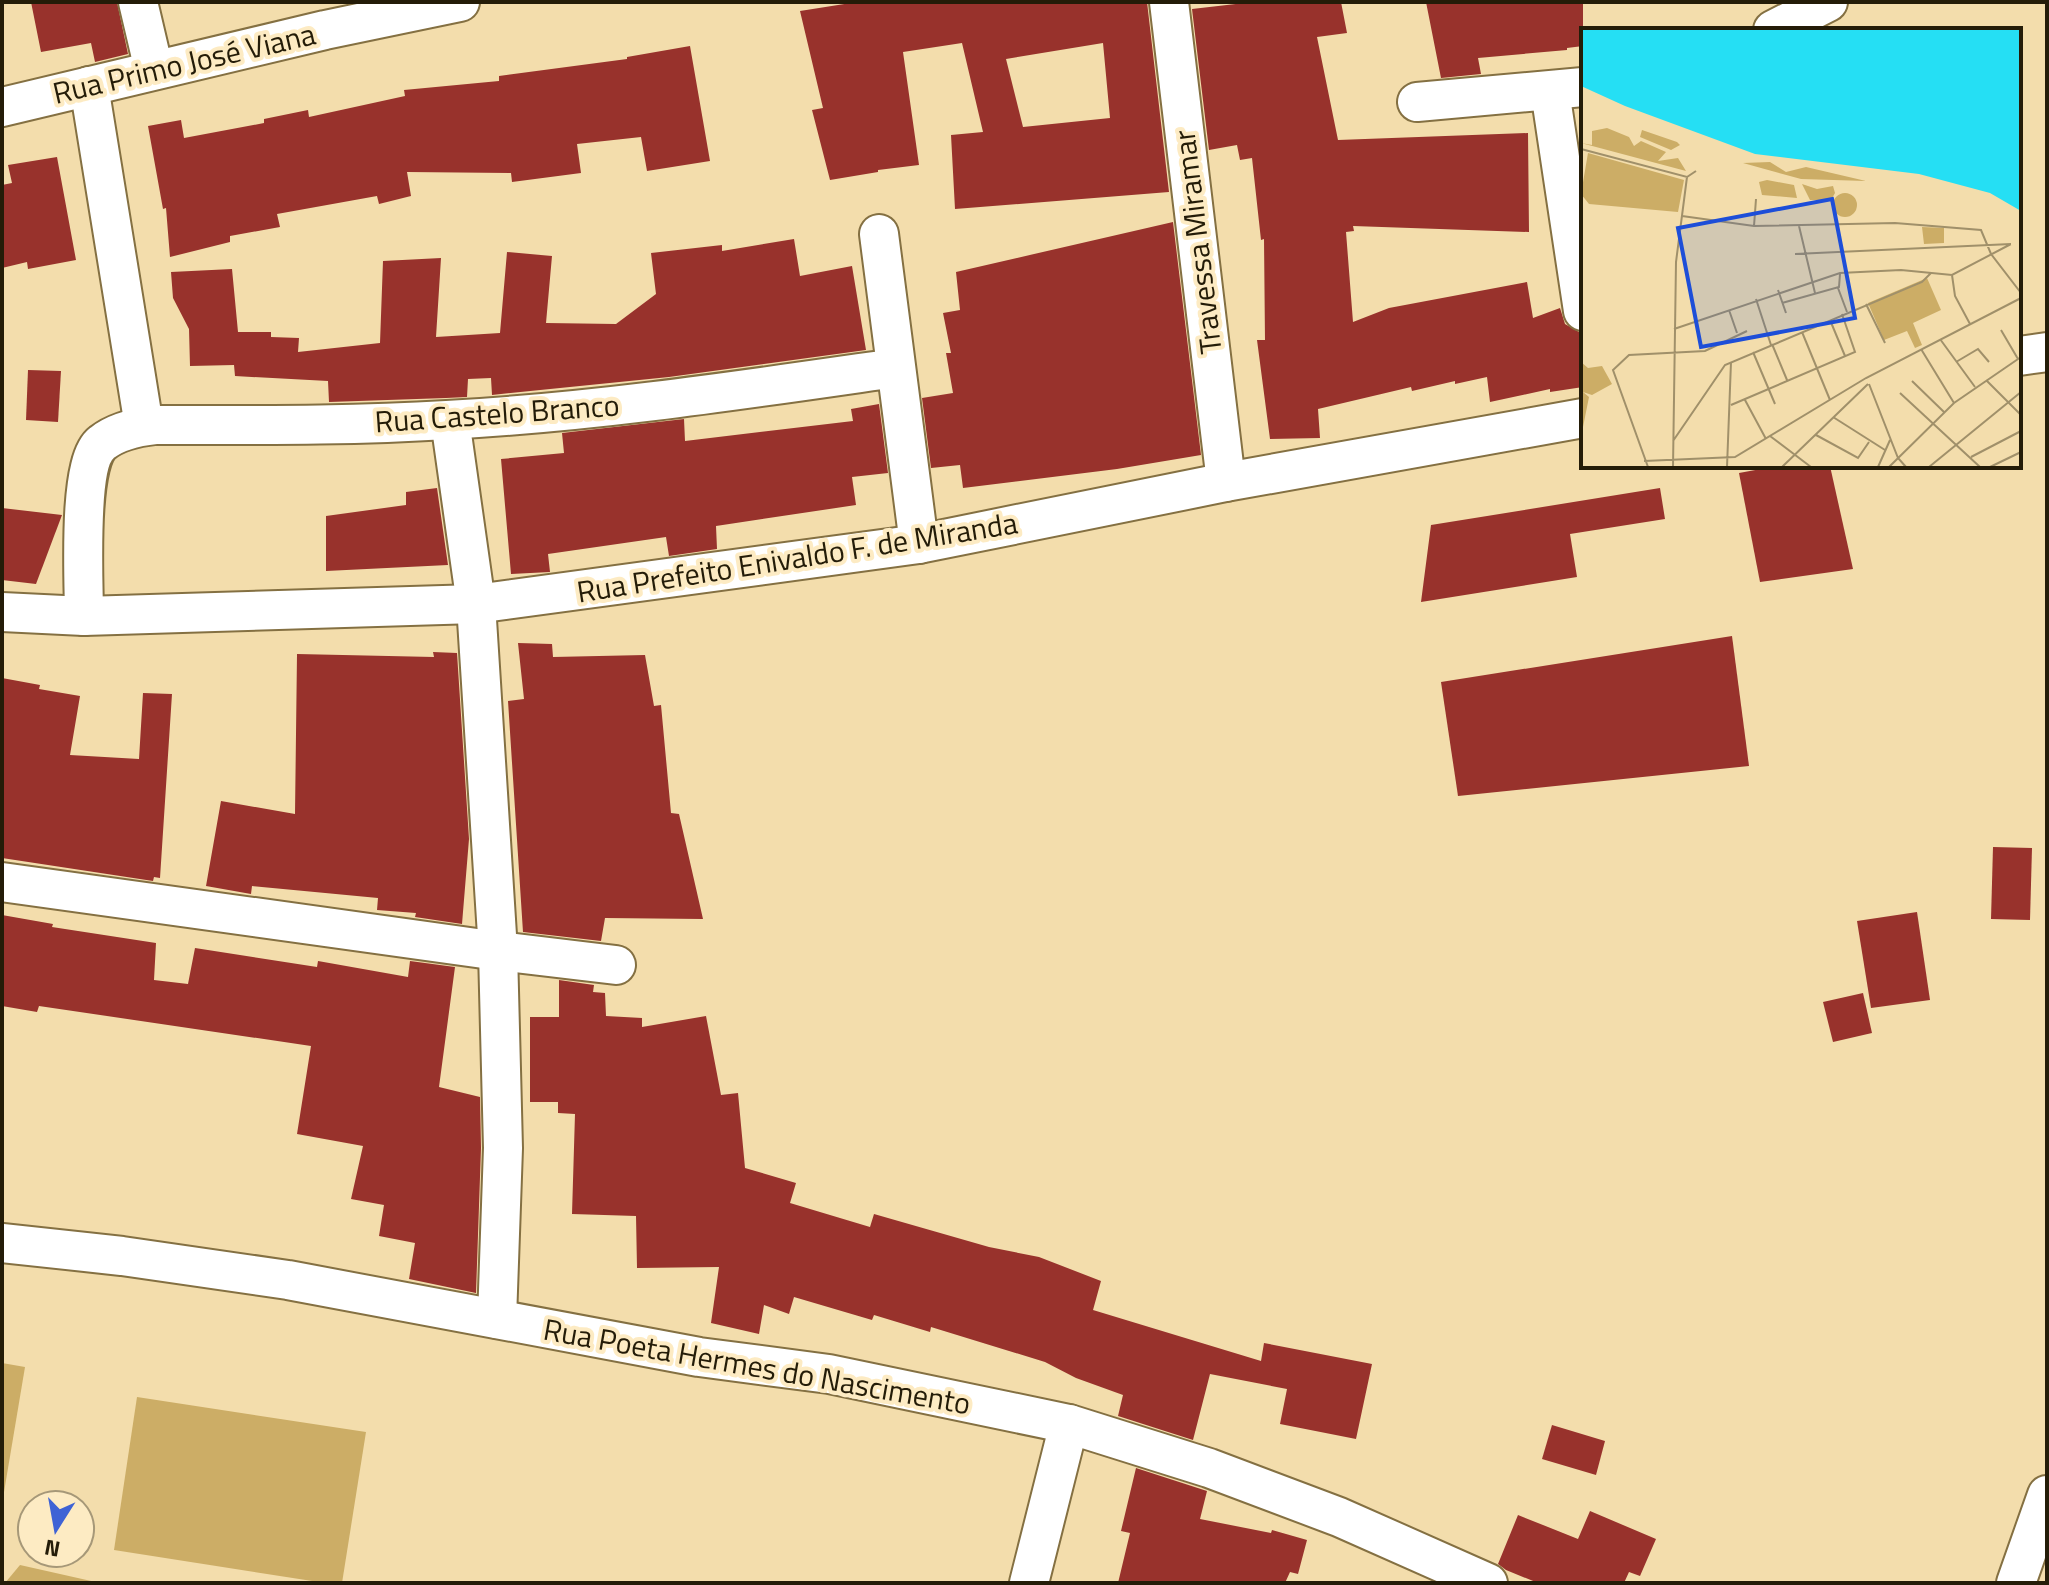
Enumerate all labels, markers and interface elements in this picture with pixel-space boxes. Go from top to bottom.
street label: Rua Primo José Viana [48,10,320,116]
inset map [1581,28,2021,468]
street label: Travessa Miramar [1160,128,1234,356]
street label: Rua Castelo Branco [373,382,621,444]
street label: Rua Prefeito Enivaldo F. de Miranda [573,499,1021,615]
street label: Rua Poeta Hermes do Nascimento [540,1306,974,1426]
north arrow [16,1489,96,1569]
text: N [41,1530,63,1567]

